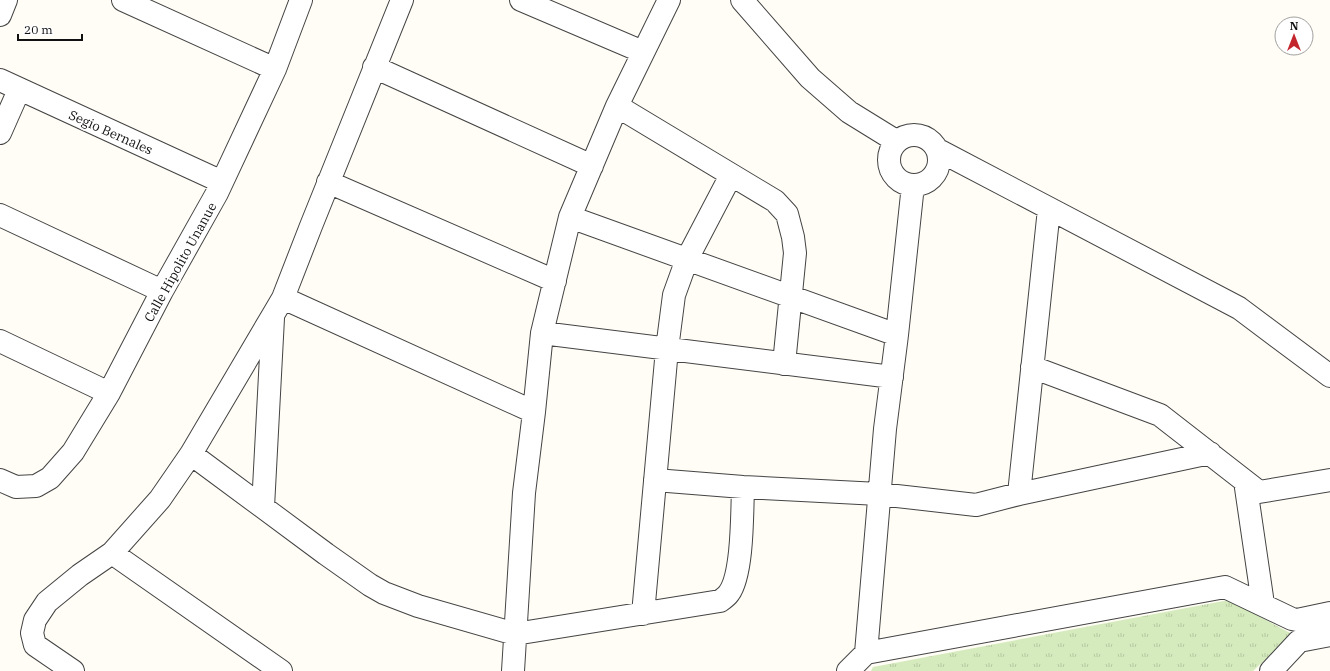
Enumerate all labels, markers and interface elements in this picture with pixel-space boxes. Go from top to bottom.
scale bar [18,16,82,42]
north arrow [1274,16,1314,56]
text: N [1290,19,1299,33]
text: 20 m [24,22,53,37]
street label: Segio Bernales [66,106,155,159]
street label: Calle Hipolito Unanue [140,199,220,325]

